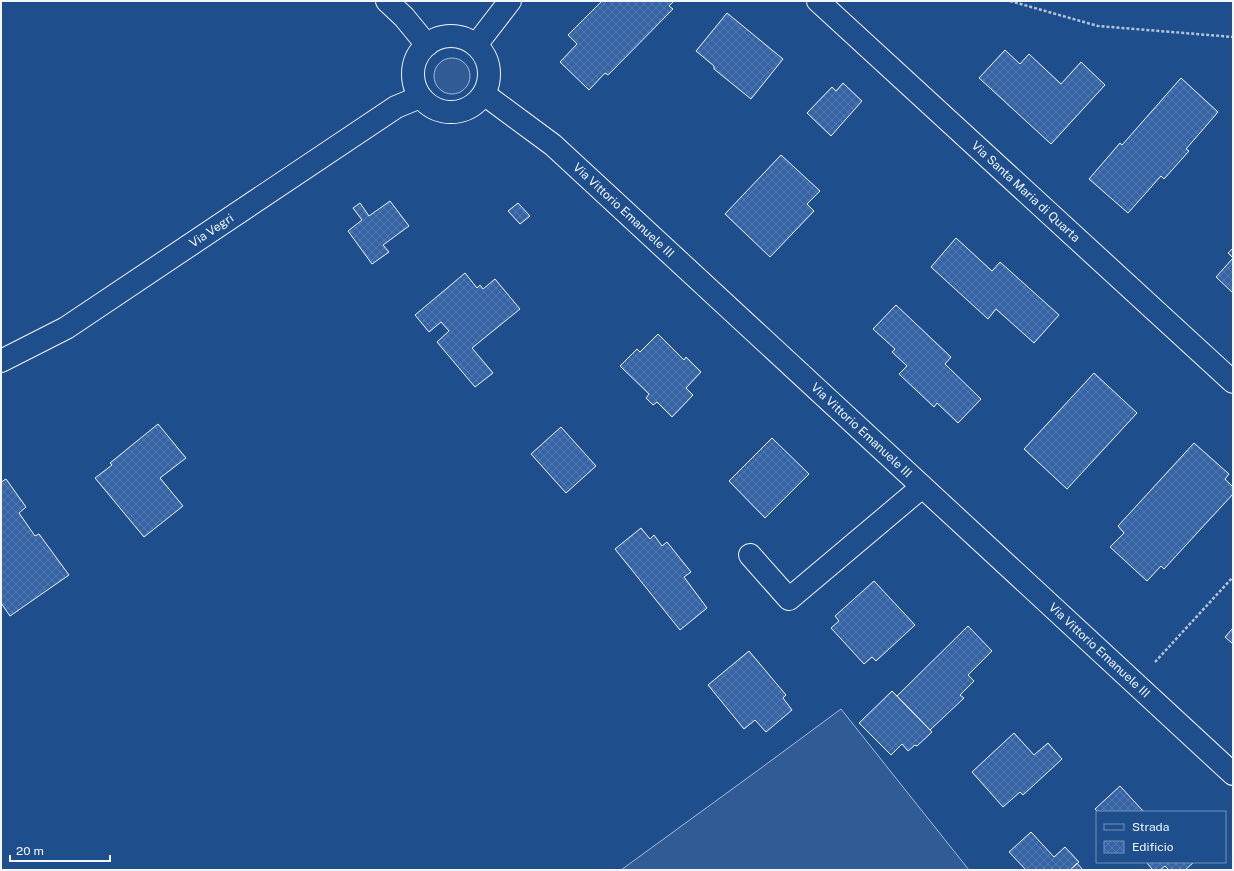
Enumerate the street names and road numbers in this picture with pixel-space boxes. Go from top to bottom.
street label: Via Santa Maria di Quarta [969,139,1083,245]
street label: Via Vittorio Emanuele III [570,160,677,260]
street label: Via Vegri [187,211,236,250]
street label: Via Vittorio Emanuele III [808,380,915,480]
street label: Via Vittorio Emanuele III [1046,600,1153,700]

